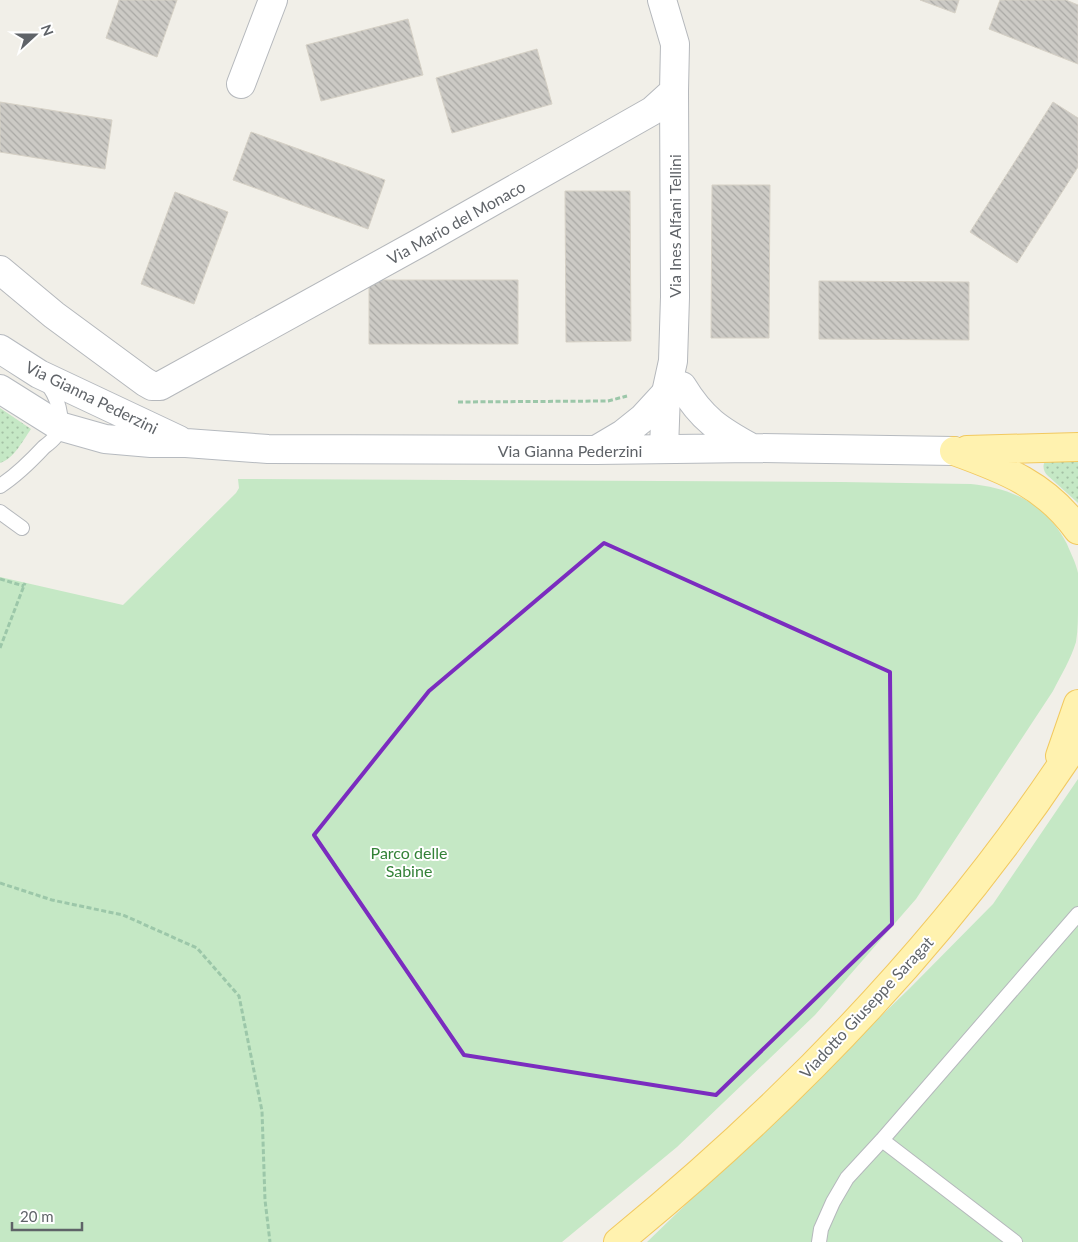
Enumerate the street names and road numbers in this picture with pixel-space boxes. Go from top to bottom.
street label: Via Ines Alfani Tellini [665,154,684,298]
street label: Via Mario del Monaco [384,176,528,268]
street label: Via Gianna Pederzini [23,357,161,437]
street label: Via Gianna Pederzini [498,441,642,460]
street label: Viadotto Giuseppe Saragat [795,932,937,1082]

